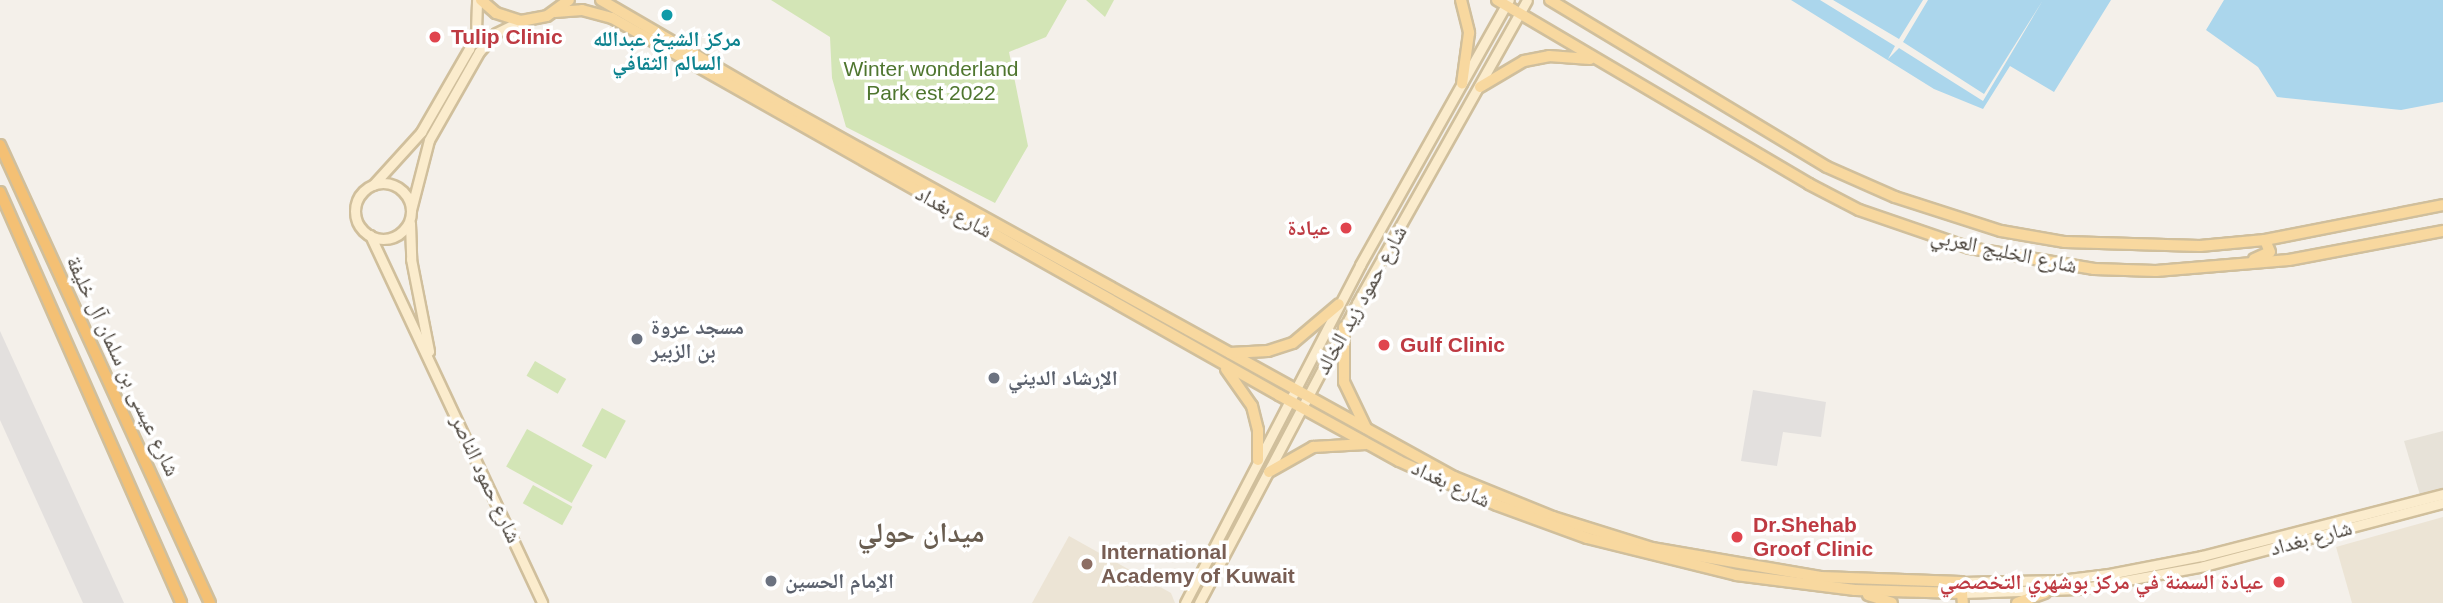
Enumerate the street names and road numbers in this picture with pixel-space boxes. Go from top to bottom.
street label: شارع بغداد [911,181,997,243]
street label: شارع حمود زيد الخالد [1310,221,1412,379]
street label: شارع الخليج العربي [1929,223,2079,279]
street label: شارع عيسى بن سلمان آل خليفة [61,252,185,480]
street label: شارع حمود الناصر [445,411,527,547]
street label: شارع بغداد [1408,455,1494,513]
street label: شارع بغداد [2267,515,2355,561]

